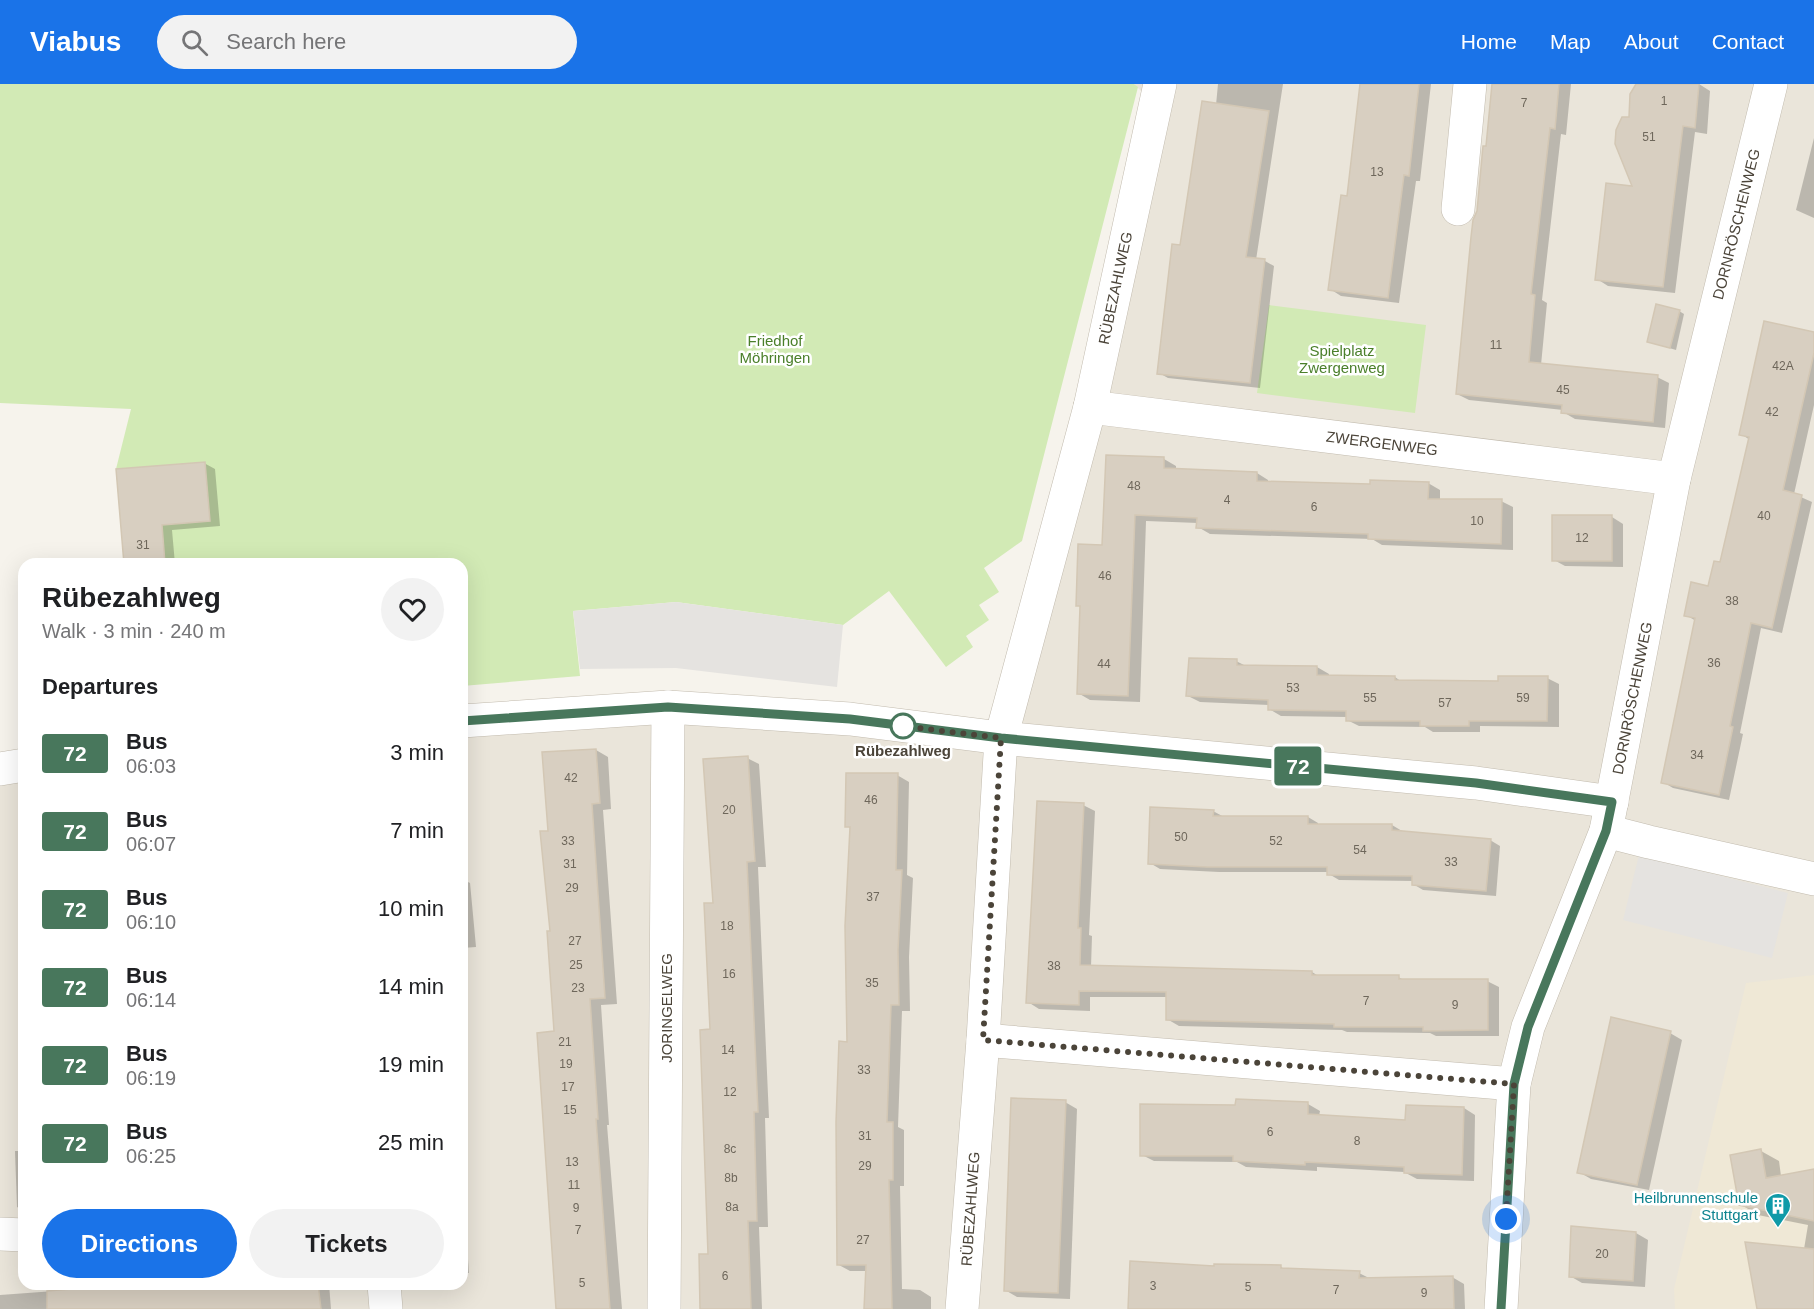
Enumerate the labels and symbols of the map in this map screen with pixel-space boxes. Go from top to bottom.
house number: 1 [1661,94,1668,108]
house number: 7 [1521,96,1528,110]
house number: 51 [1642,130,1656,144]
street label: DORNRÖSCHENWEG [1709,147,1763,301]
house number: 13 [1370,165,1384,179]
street label: RÜBEZAHLWEG [1095,230,1135,346]
park label: Friedhof Möhringen [740,332,810,366]
house number: 11 [1490,338,1503,352]
park label: Spielplatz Zwergenweg [1299,342,1385,376]
house number: 42A [1772,359,1794,373]
house number: 45 [1556,383,1570,397]
house number: 42 [1765,405,1779,419]
street label: ZWERGENWEG [1325,428,1439,458]
house number: 48 [1127,479,1141,493]
house number: 4 [1224,493,1231,507]
house number: 6 [1311,500,1318,514]
house number: 40 [1757,509,1771,523]
house number: 10 [1470,514,1484,528]
house number: 12 [1575,531,1589,545]
house number: 31 [136,538,150,552]
house number: 46 [1098,569,1112,583]
house number: 38 [1725,594,1739,608]
street label: DORNRÖSCHENWEG [1609,620,1655,776]
house number: 36 [1707,656,1721,670]
house number: 44 [1097,657,1111,671]
house number: 53 [1286,681,1300,695]
house number: 55 [1363,691,1377,705]
house number: 59 [1516,691,1530,705]
house number: 57 [1438,696,1452,710]
marker: Rübezahlweg [890,713,916,739]
place label: Rübezahlweg [855,742,951,759]
line badge: 72 [1271,746,1325,786]
house number: 34 [1690,748,1704,762]
house number: 42 [564,771,578,785]
house number: 46 [864,793,878,807]
house number: 20 [722,803,736,817]
house number: 50 [1174,830,1188,844]
house number: 33 [561,834,575,848]
house number: 52 [1269,834,1283,848]
house number: 54 [1353,843,1367,857]
house number: 33 [1444,855,1458,869]
house number: 31 [563,857,577,871]
house number: 29 [565,881,579,895]
house number: 37 [866,890,880,904]
house number: 18 [720,919,734,933]
house number: 27 [568,934,582,948]
street label: JORINGELWEG [658,953,675,1063]
house number: 25 [569,958,583,972]
house number: 38 [1047,959,1061,973]
house number: 16 [722,967,736,981]
house number: 35 [865,976,879,990]
house number: 23 [571,981,585,995]
house number: 7 [1363,994,1370,1008]
house number: 9 [1452,998,1459,1012]
house number: 21 [558,1035,572,1049]
house number: 14 [721,1043,735,1057]
house number: 19 [559,1057,573,1071]
house number: 33 [857,1063,871,1077]
house number: 17 [561,1080,575,1094]
house number: 12 [723,1085,737,1099]
house number: 15 [563,1103,577,1117]
house number: 6 [1267,1125,1274,1139]
house number: 31 [858,1129,872,1143]
house number: 8 [1354,1134,1361,1148]
house number: 8c [724,1142,736,1156]
street label: RÜBEZAHLWEG [958,1151,982,1267]
house number: 13 [565,1155,579,1169]
house number: 29 [858,1159,872,1173]
house number: 8b [724,1171,738,1185]
house number: 11 [568,1178,581,1192]
place label: Heilbrunnenschule Stuttgart [1634,1189,1759,1223]
building icon: Heilbrunnenschule Stuttgart [1763,1191,1793,1229]
house number: 8a [725,1200,739,1214]
house number: 9 [573,1201,580,1215]
your location [1491,1204,1521,1234]
house number: 7 [575,1223,582,1237]
house number: 27 [856,1233,870,1247]
house number: 20 [1595,1247,1609,1261]
house number: 6 [722,1269,729,1283]
house number: 5 [579,1276,586,1290]
house number: 3 [1150,1279,1157,1293]
house number: 5 [1245,1280,1252,1294]
house number: 7 [1333,1283,1340,1297]
house number: 9 [1421,1286,1428,1300]

